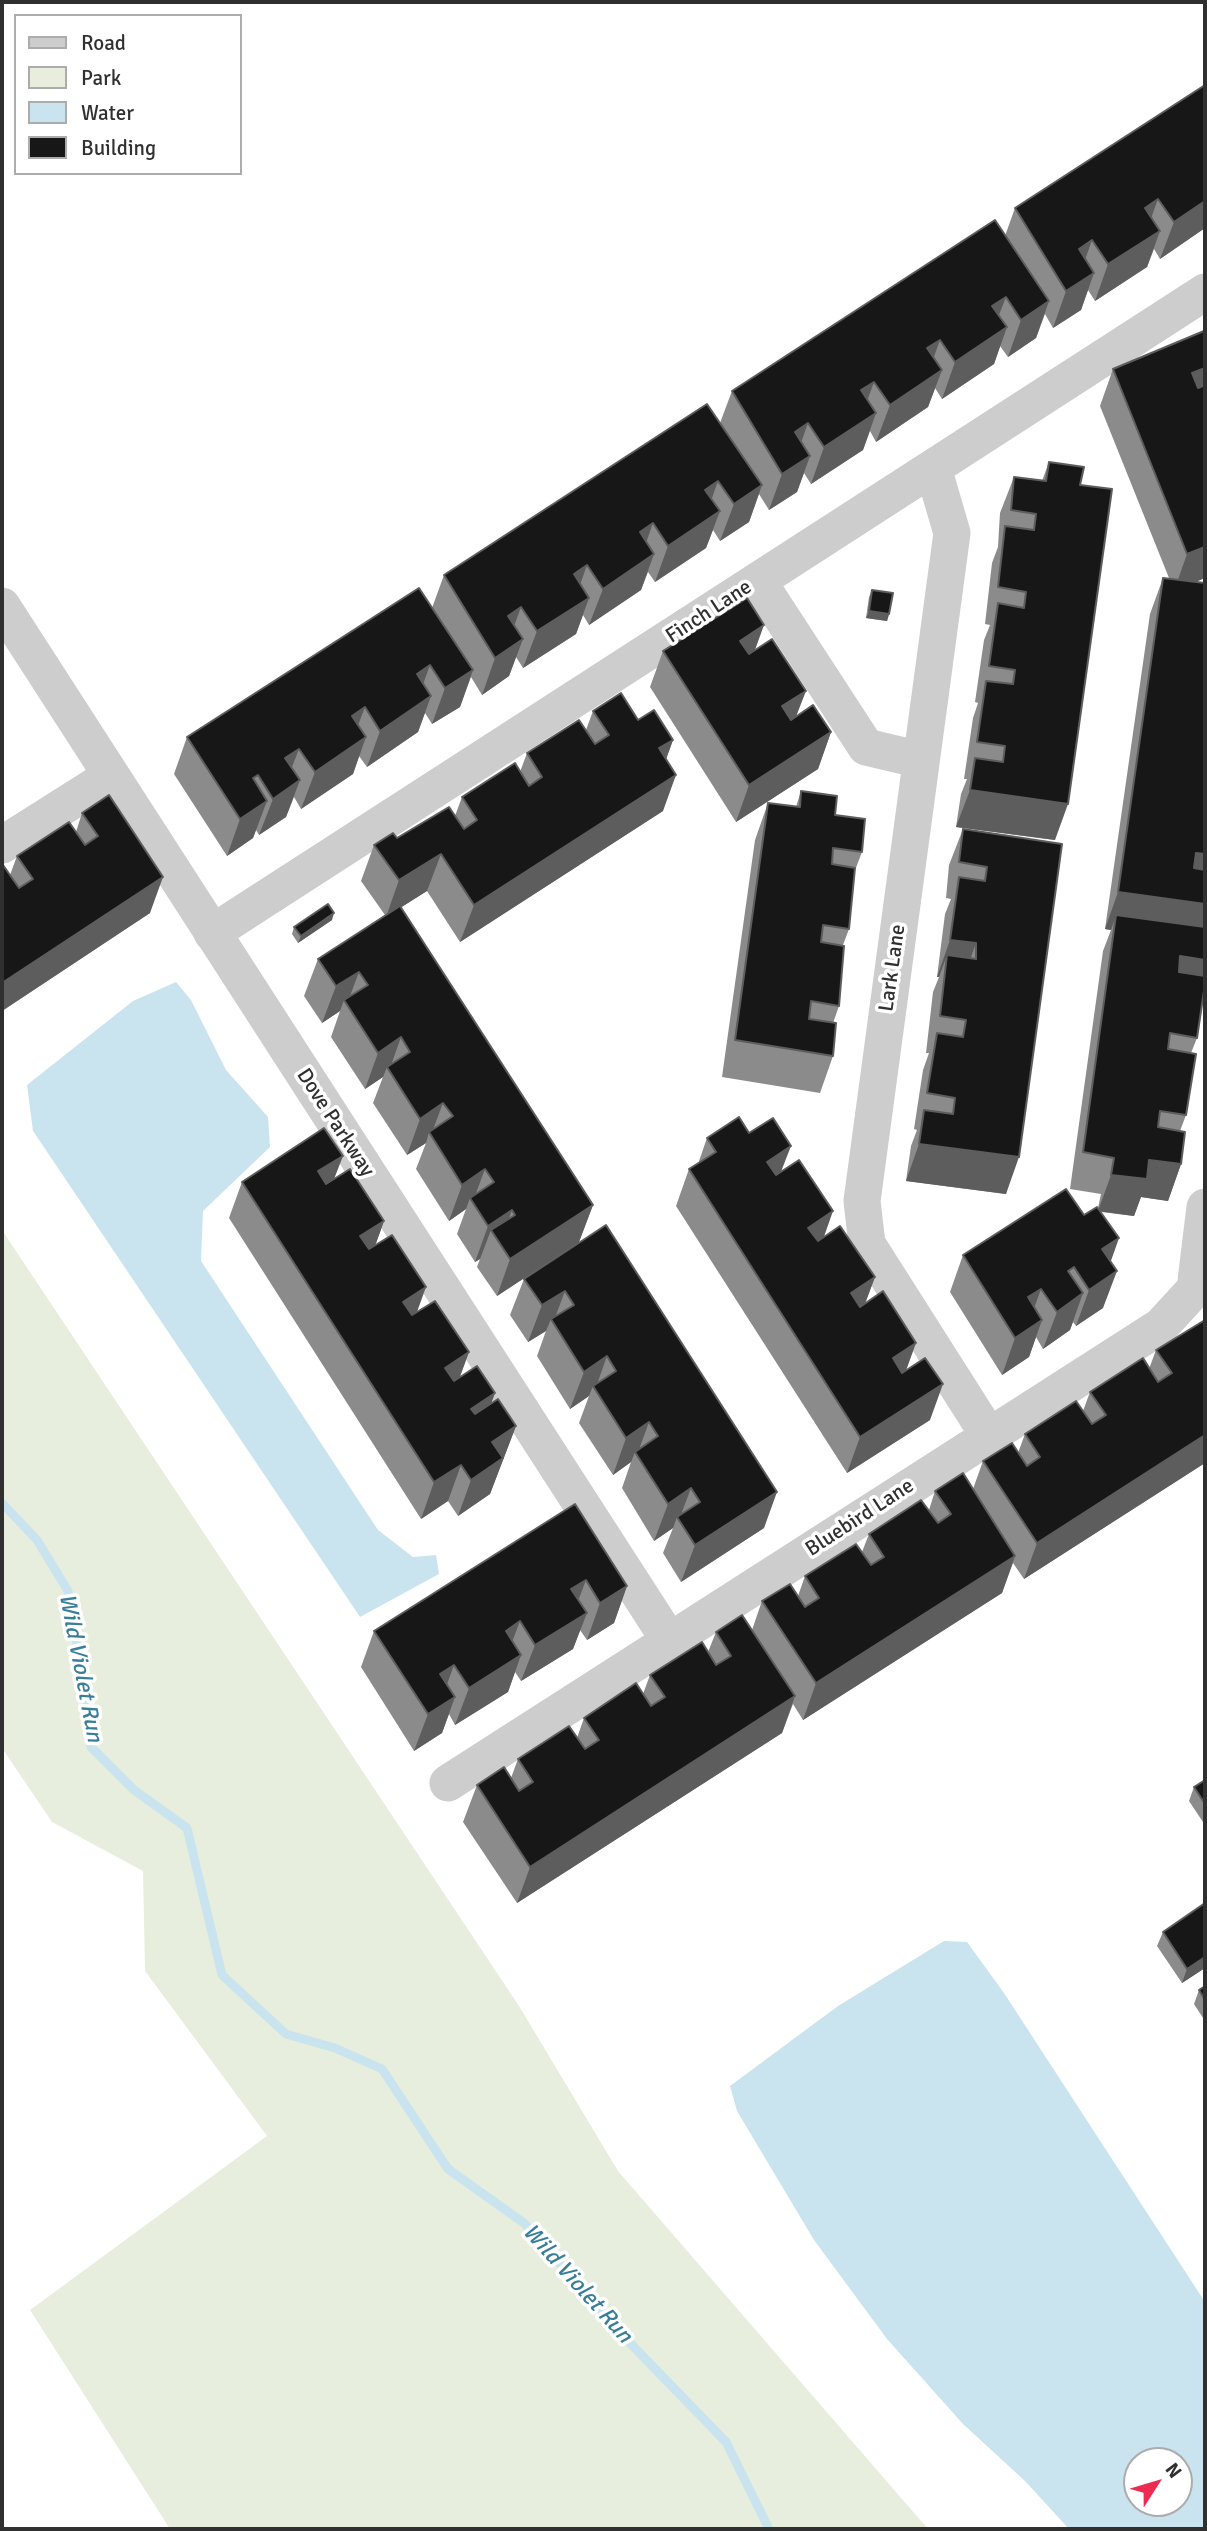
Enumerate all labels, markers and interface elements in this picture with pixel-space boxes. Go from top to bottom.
legend [14,14,242,175]
text: Road [81,30,126,56]
text: Park [81,65,121,91]
text: Water [81,100,134,126]
text: Building [81,135,156,161]
street label: Finch Lane [661,575,757,649]
street label: Lark Lane [874,923,912,1013]
street label: Dove Parkway [291,1064,379,1182]
street label: Bluebird Lane [801,1474,919,1562]
water label: Wild Violet Run [52,1591,108,1745]
water label: Wild Violet Run [516,2219,638,2349]
north arrow [1123,2447,1193,2517]
text: N [1160,2458,1187,2483]

